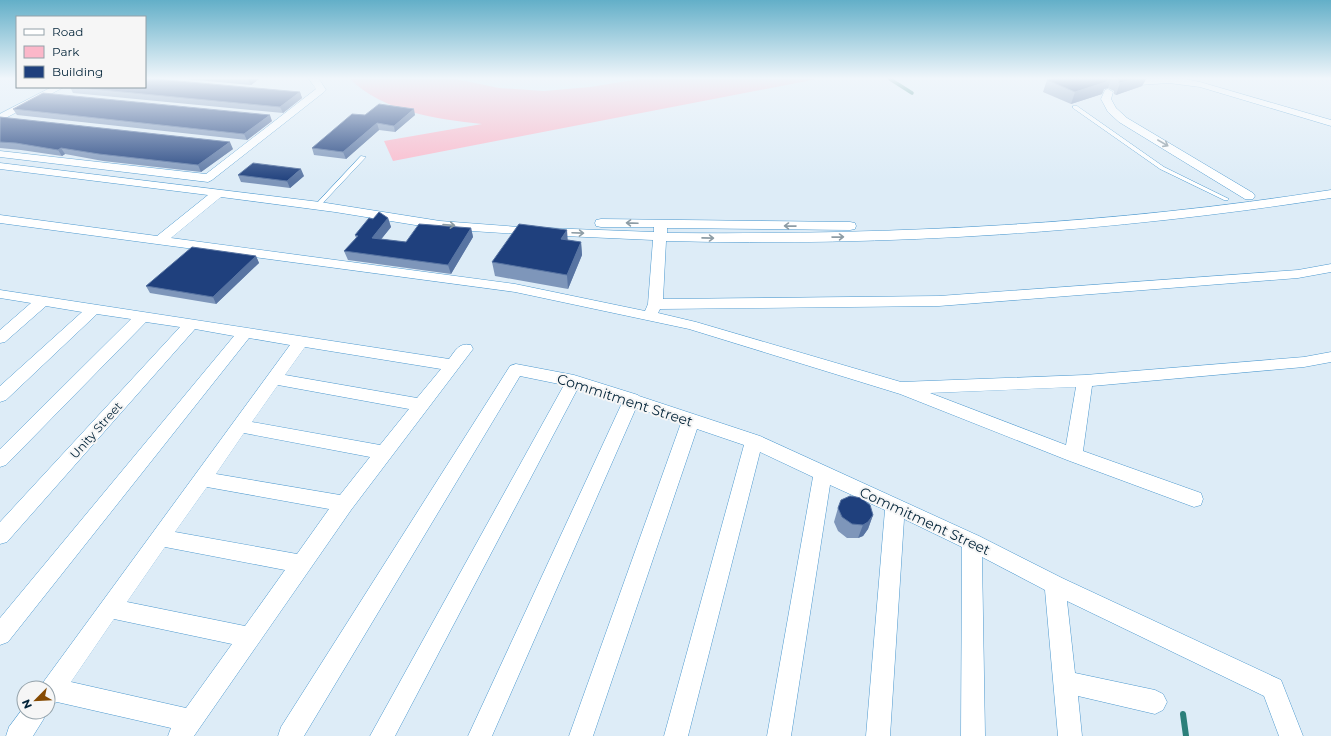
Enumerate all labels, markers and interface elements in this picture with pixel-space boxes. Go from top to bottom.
legend [16,16,146,88]
text: Road [52,24,83,39]
text: Park [52,44,80,59]
text: Building [52,64,103,79]
one-way arrow [1157,139,1169,147]
one-way arrow [626,220,639,227]
one-way arrow [442,222,455,229]
one-way arrow [784,222,797,230]
one-way arrow [571,229,584,237]
one-way arrow [831,233,844,241]
one-way arrow [701,234,714,242]
street label: Commitment Street [555,370,696,431]
street label: Unity Street [67,398,125,461]
street label: Commitment Street [857,483,993,559]
north arrow [16,680,56,720]
text: N [19,697,35,711]

